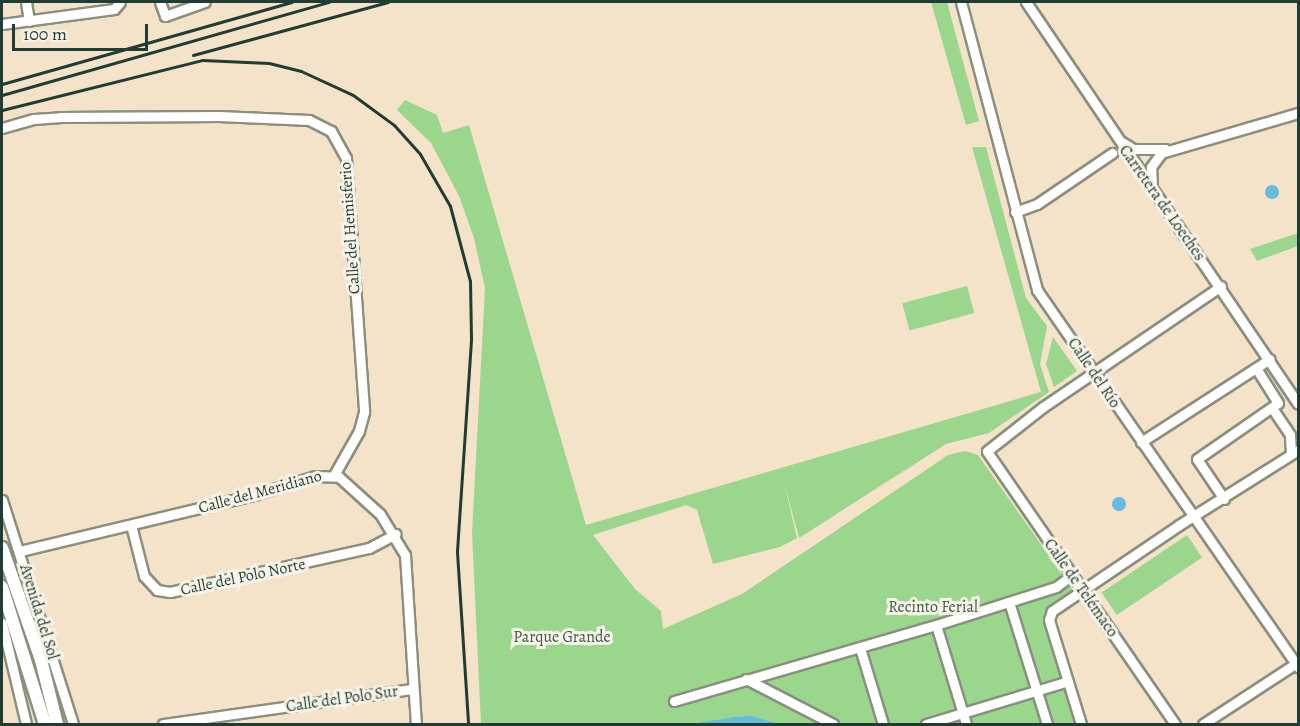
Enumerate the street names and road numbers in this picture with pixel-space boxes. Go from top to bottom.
street label: Carretera de Loeches [1115,141,1209,265]
street label: Calle del Hemisferio [336,161,364,295]
street label: Calle del Río [1064,334,1124,412]
street label: Calle del Meridiano [196,466,324,518]
street label: Calle de Telémaco [1040,535,1122,641]
street label: Calle del Polo Norte [179,554,307,600]
street label: Avenida del Sol [15,562,63,662]
street label: Calle del Polo Sur [285,682,399,716]

